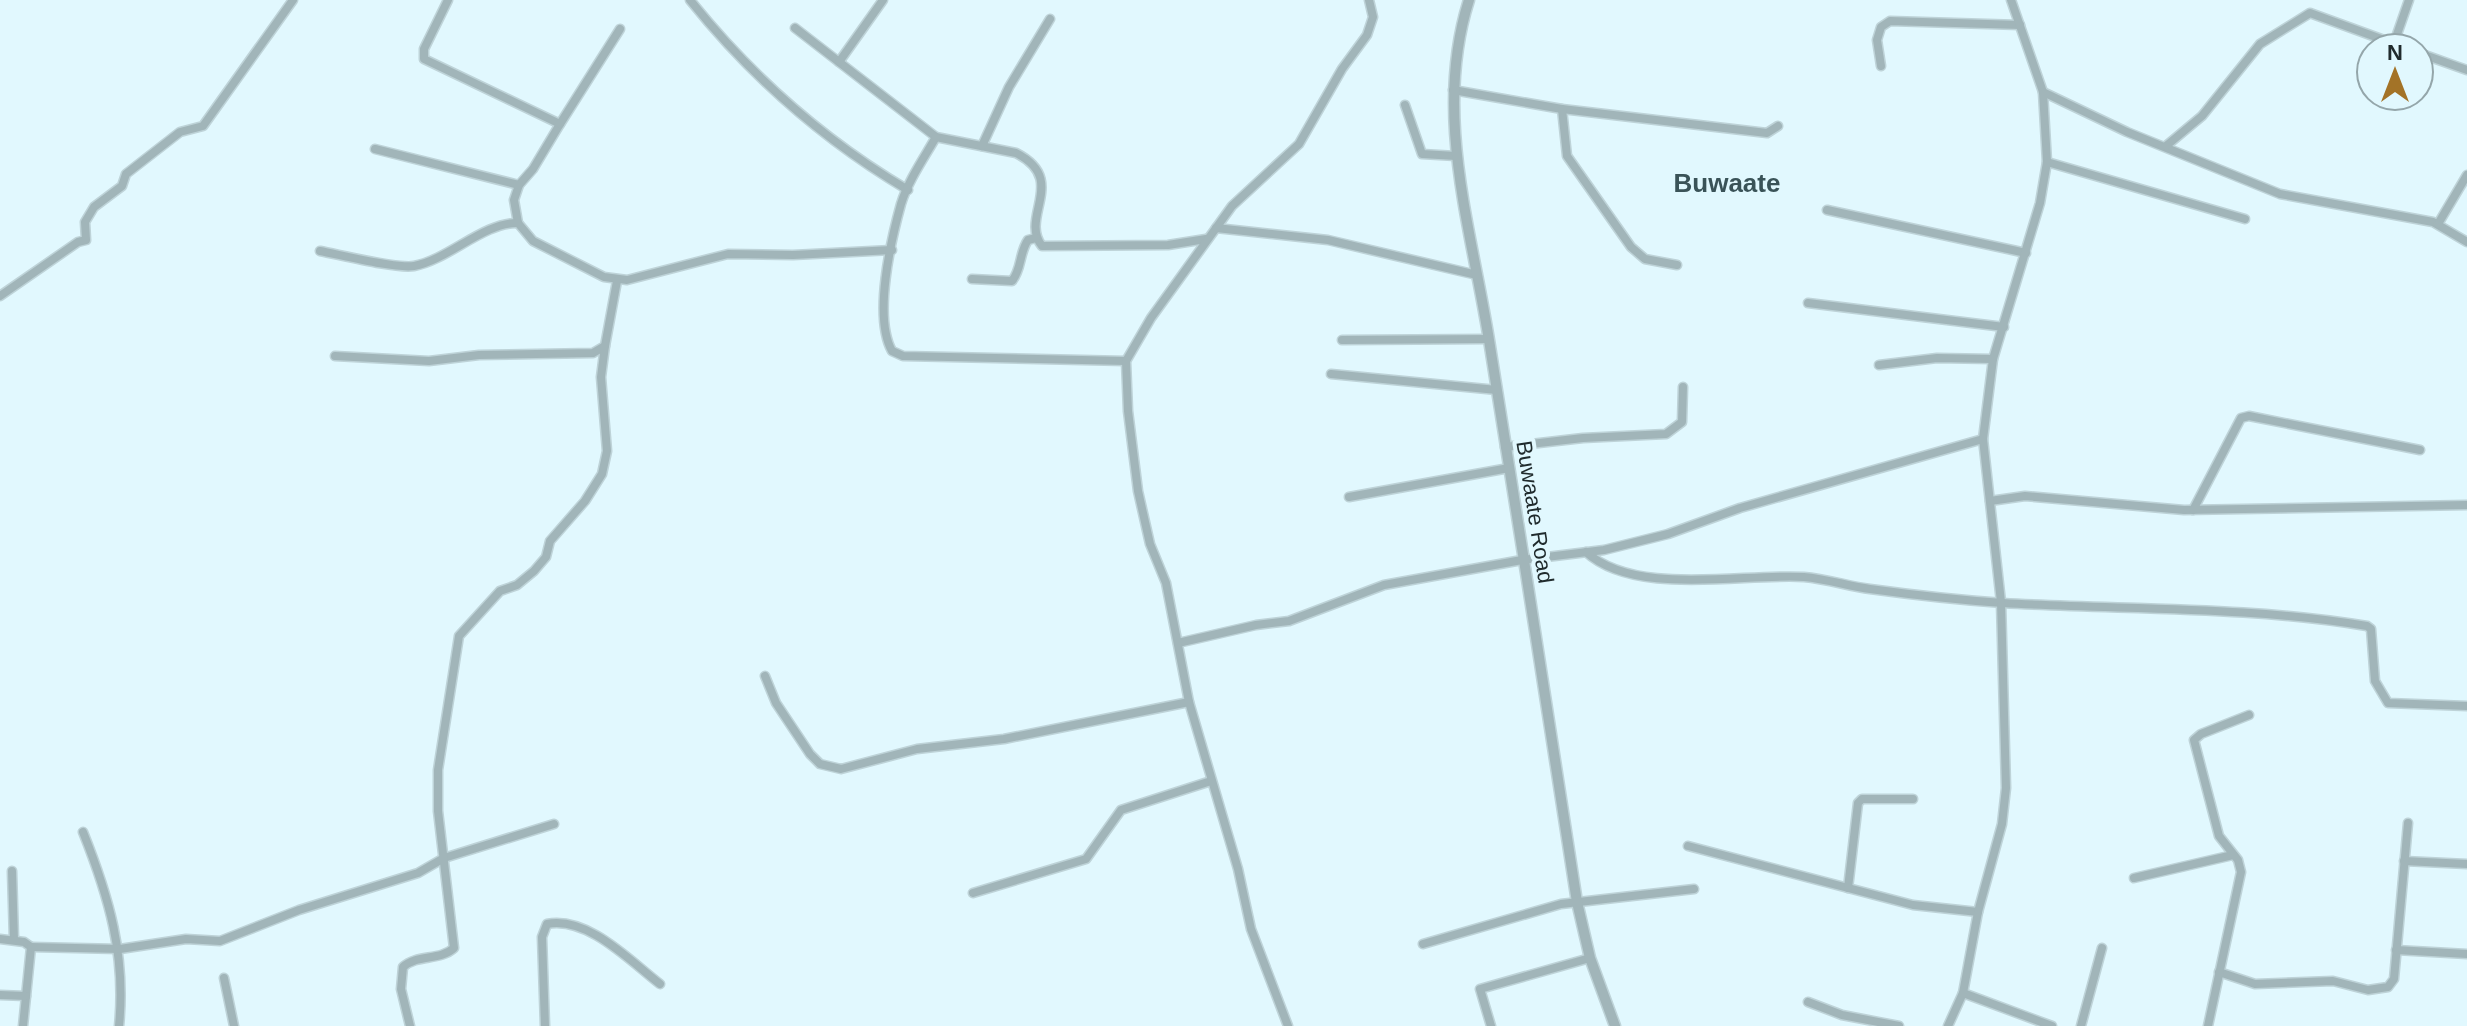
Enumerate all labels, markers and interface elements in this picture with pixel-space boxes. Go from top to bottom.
north arrow [2355,32,2435,112]
text: N [2387,40,2403,65]
district label: Buwaate [1674,168,1780,198]
street label: Buwaate Road [1511,439,1559,585]

